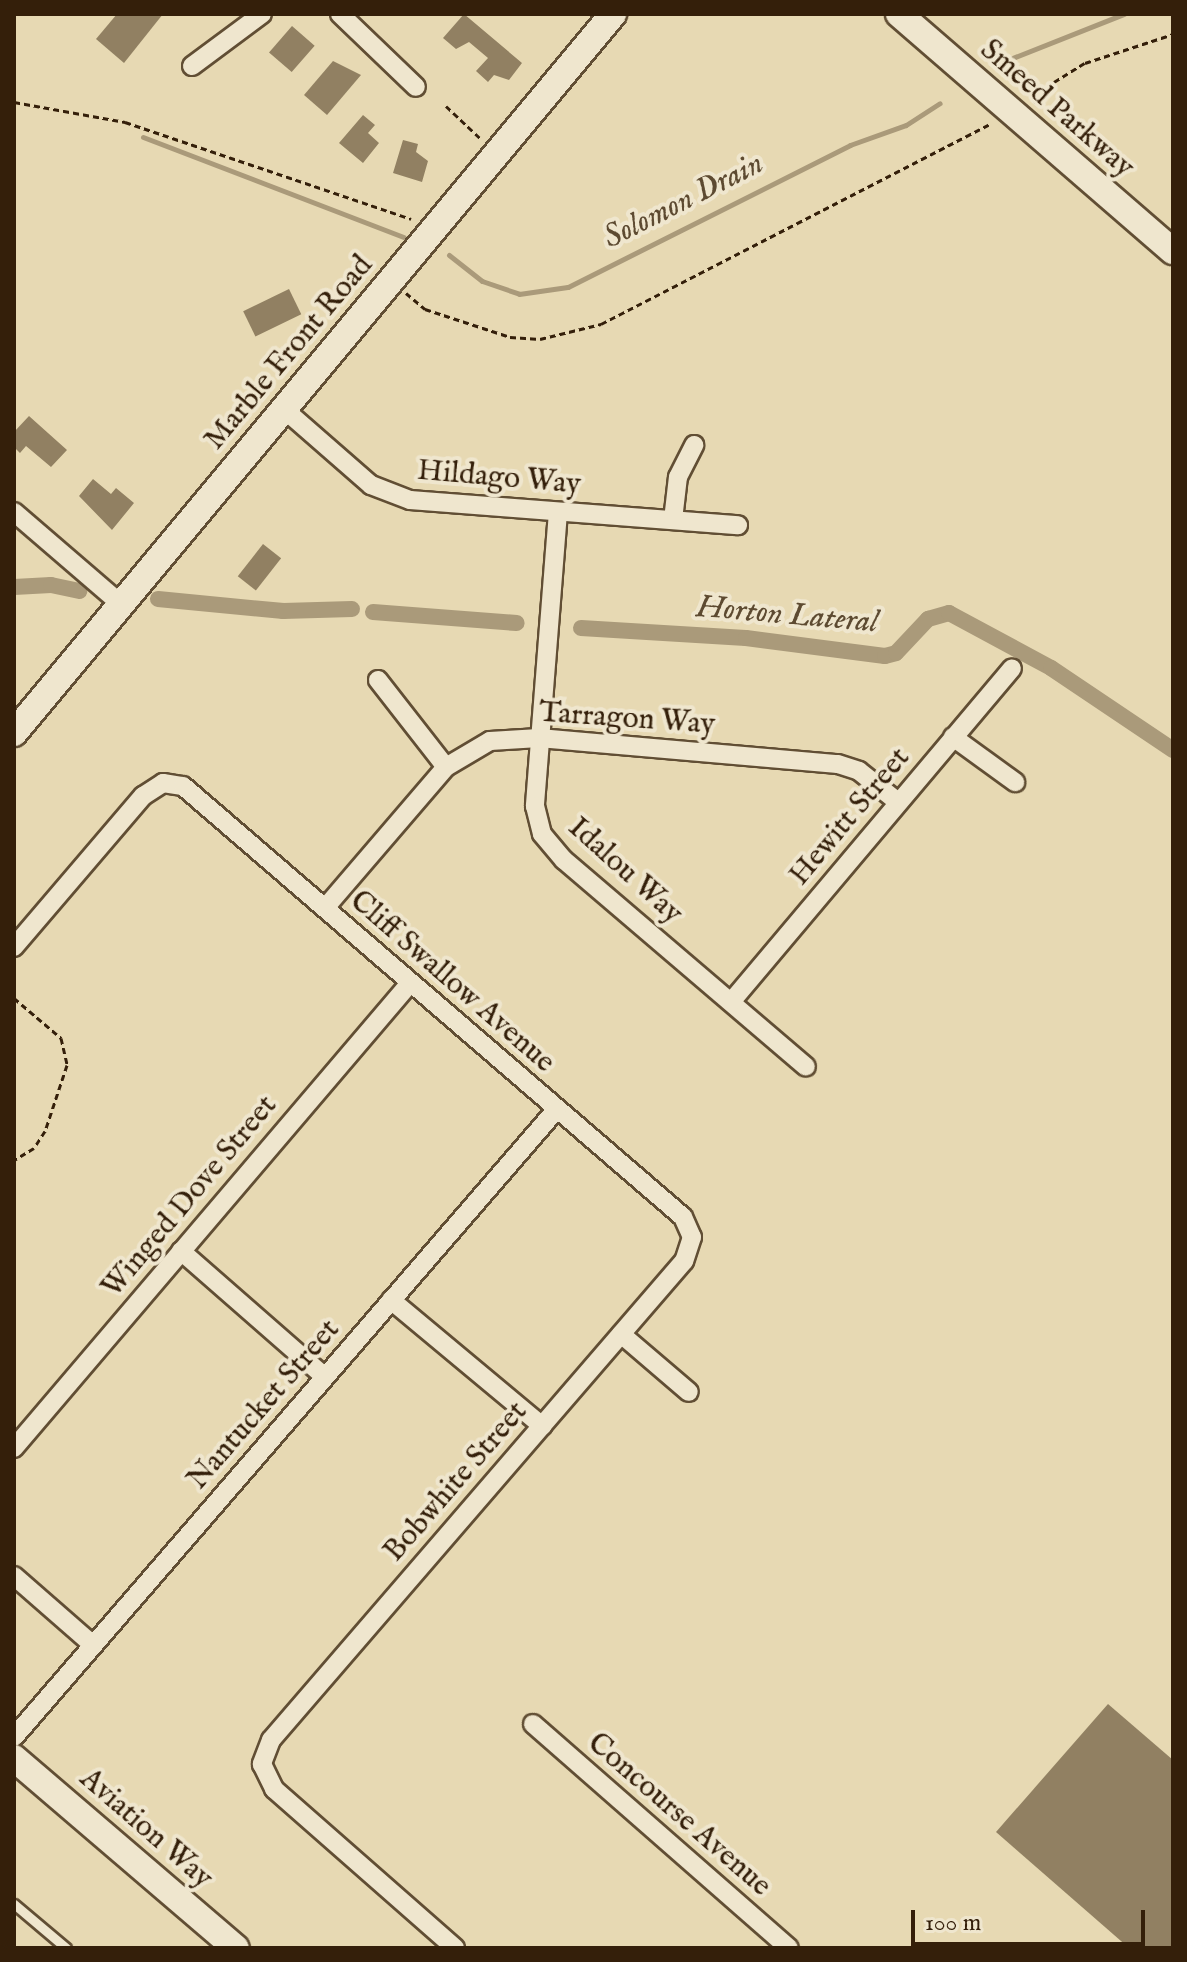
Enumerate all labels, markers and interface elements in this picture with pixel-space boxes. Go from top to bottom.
street label: Smeed Parkway [973,32,1141,186]
water label: Solomon Drain [598,145,770,259]
street label: Marble Front Road [197,248,381,458]
street label: Hildago Way [416,453,582,503]
water label: Horton Lateral [695,589,879,643]
street label: Tarragon Way [538,695,716,743]
street label: Hewitt Street [782,741,918,893]
street label: Idalou Way [560,810,690,932]
street label: Cliff Swallow Avenue [342,883,562,1081]
street label: Winged Dove Street [95,1088,285,1306]
street label: Nantucket Street [180,1313,348,1497]
street label: Bobwhite Street [377,1395,535,1569]
street label: Concourse Avenue [580,1725,778,1905]
street label: Aviation Way [72,1761,220,1897]
scale bar [915,1894,1149,1944]
text: 100 m [925,1908,981,1939]

